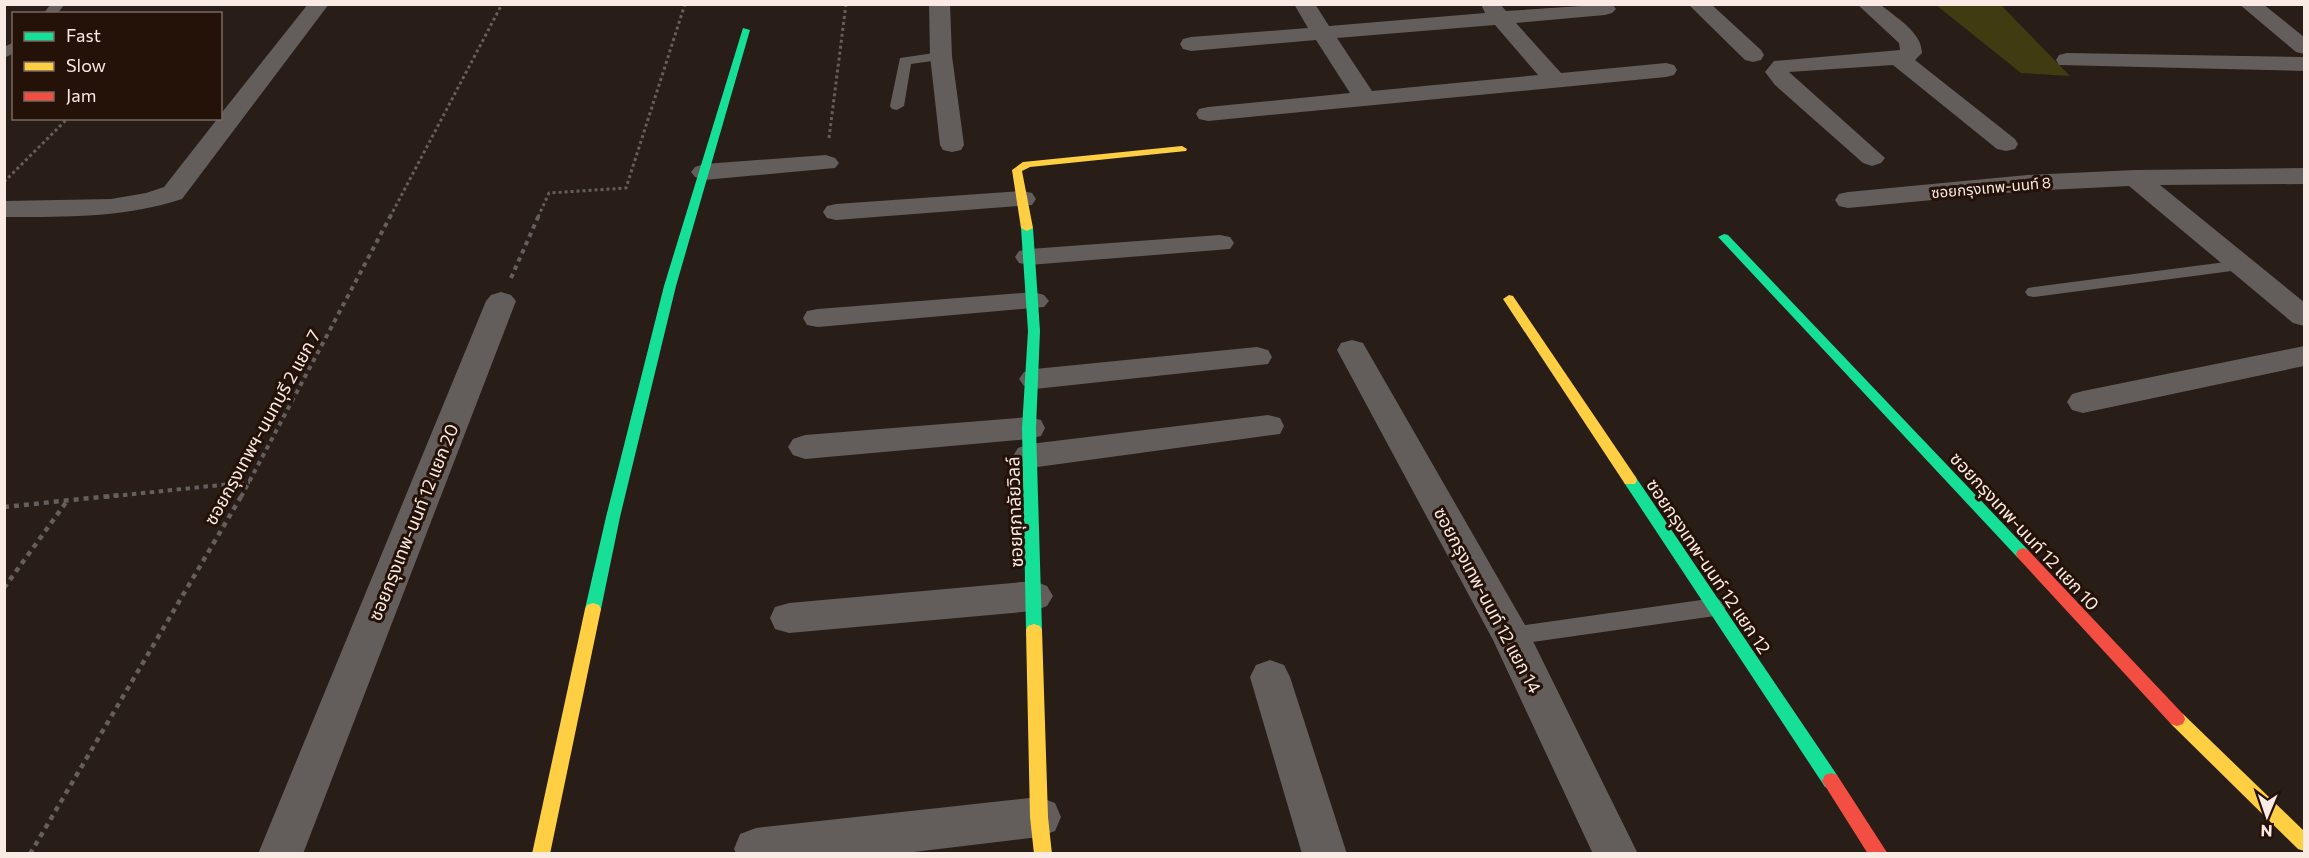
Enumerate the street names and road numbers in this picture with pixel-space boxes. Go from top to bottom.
street label: ซอยกรุงเทพ-นนท์ 8 [1930,173,2052,202]
street label: ซอยกรุงเทพฯ-นนทบุรี 2 แยก 7 [199,326,326,529]
street label: ซอยกรุงเทพ-นนท์ 12 แยก 20 [363,420,464,624]
street label: ซอยกรุงเทพ-นนท์ 12 แยก 10 [1945,447,2104,615]
street label: ซอยศุภาลัยวิลล์ [1001,456,1028,568]
street label: ซอยกรุงเทพ-นนท์ 12 แยก 12 [1641,474,1776,658]
street label: ซอยกรุงเทพ-นนท์ 12 แยก 14 [1429,503,1546,697]

